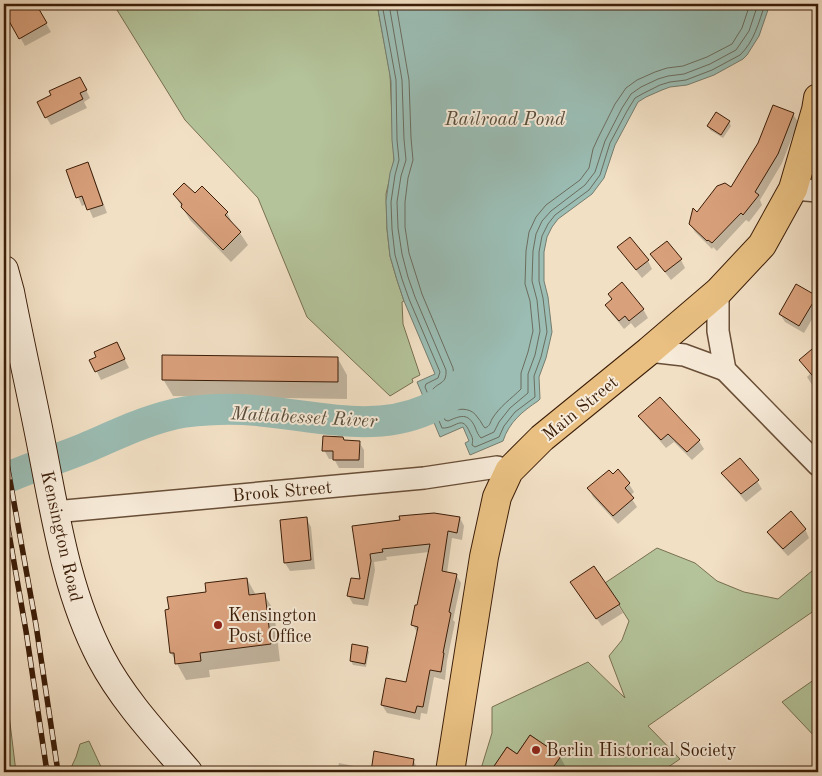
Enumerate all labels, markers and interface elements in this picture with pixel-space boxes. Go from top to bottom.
water label: Railroad Pond [444,111,566,130]
street label: Main Street [539,373,622,444]
water label: Mattabesset River [229,405,378,432]
street label: Kensington Road [37,469,85,603]
street label: Brook Street [232,479,333,505]
place label: Kensington Post Office [228,607,317,646]
marker: Kensington Post Office [212,619,224,631]
place label: Berlin Historical Society [546,742,737,760]
marker: Berlin Historical Society [530,744,542,756]

